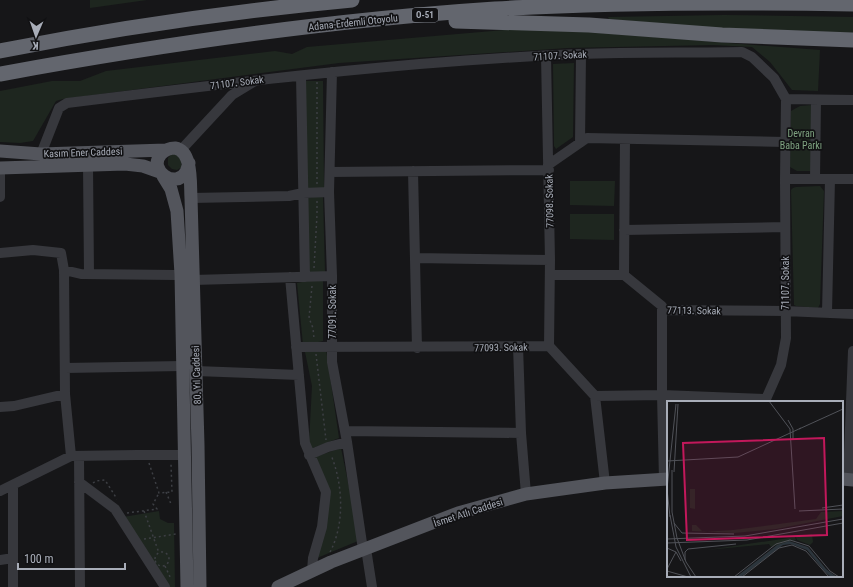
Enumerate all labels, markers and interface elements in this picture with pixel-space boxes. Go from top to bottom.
road number: O-51 [412,8,438,22]
street label: Adana-Erdemli Otoyolu [308,12,398,33]
north arrow [16,16,56,56]
text: K [31,39,39,52]
street label: 71107. Sokak [533,49,588,62]
street label: 71107. Sokak [210,74,265,91]
park label: Devran Baba Parkı [780,128,822,151]
street label: Kasım Ener Caddesi [43,146,123,159]
street label: 77098. Sokak [544,174,555,228]
street label: 71107. Sokak [780,256,791,310]
street label: 77091. Sokak [327,285,338,339]
street label: 77113. Sokak [667,305,721,316]
street label: 77093. Sokak [474,342,528,353]
street label: 80. Yıl Caddesi [190,345,203,405]
inset map [667,401,843,577]
street label: İsmet Atlı Caddesi [432,495,504,529]
scale bar [18,545,125,571]
text: 100 m [24,552,54,566]

